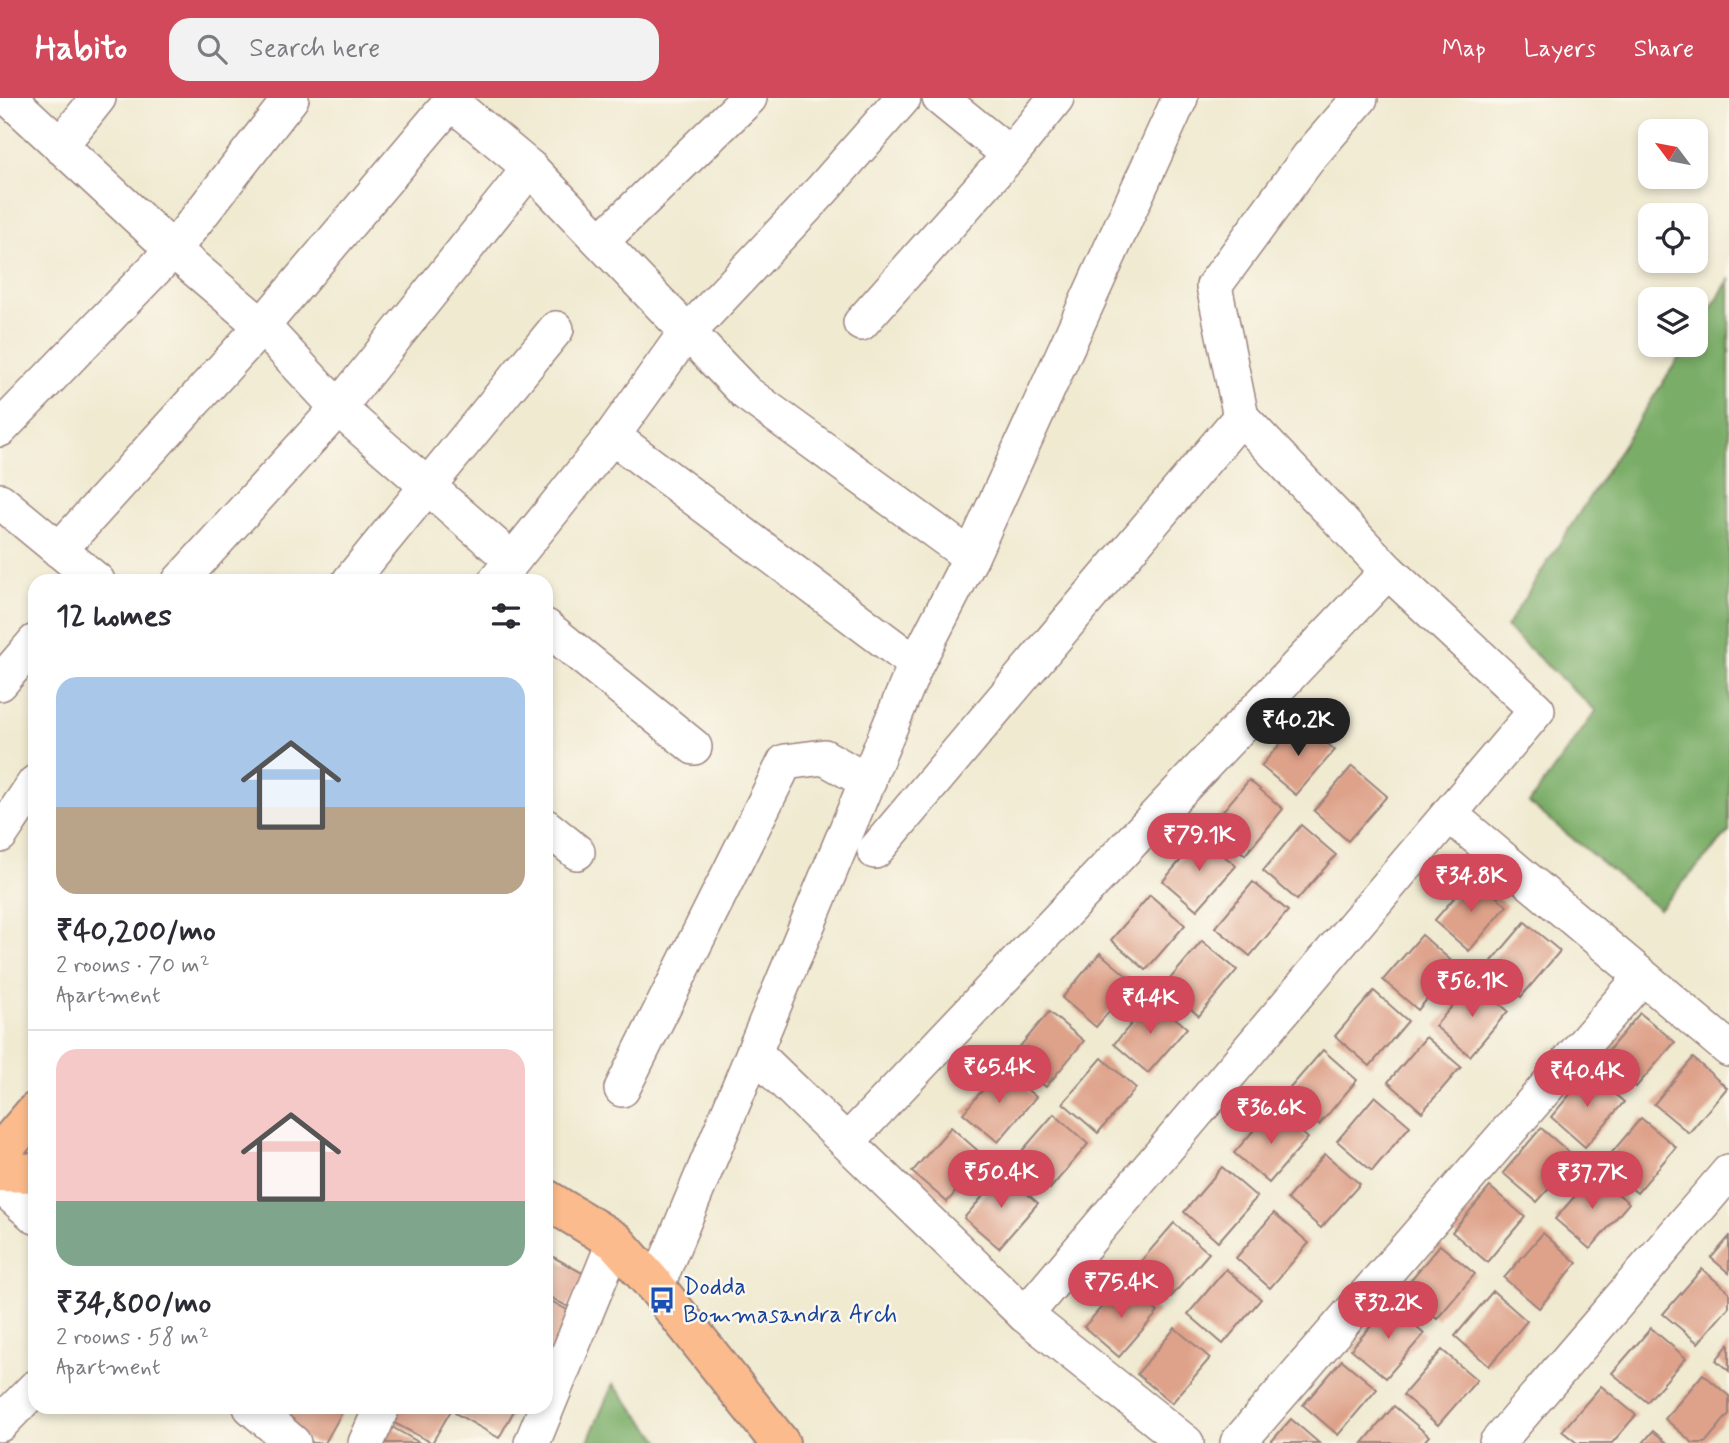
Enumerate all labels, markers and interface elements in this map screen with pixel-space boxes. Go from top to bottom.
search box [169,18,659,81]
text: Habito [35,27,127,71]
icon: search [193,30,231,68]
text: Search here [249,32,380,66]
text: Map [1442,34,1486,65]
text: Layers [1524,34,1596,65]
text: Share [1634,34,1694,65]
north arrow [1638,119,1708,189]
map controls [1638,119,1708,357]
button: locate [1638,203,1708,273]
button: layers [1638,287,1708,357]
text: 12 homes [56,597,172,636]
icon: filters [487,597,525,635]
pin: ₹40.2K [1241,698,1355,758]
text: ₹40.2K [1262,706,1334,736]
icon: home [228,722,354,848]
pin: ₹79.1K [1142,814,1256,873]
text: ₹79.1K [1163,821,1235,851]
pin: ₹34.8K [1414,854,1528,914]
text: ₹34.8K [1435,862,1507,892]
text: ₹40,200/mo [56,912,216,951]
text: 2 rooms · 70 m² [56,951,210,981]
pin: ₹56.1K [1415,960,1529,1019]
text: ₹56.1K [1437,967,1507,997]
pin: ₹44K [1109,976,1191,1036]
text: Apartment [56,981,161,1011]
text: ₹44K [1122,984,1178,1014]
pin: ₹65.4K [942,1046,1056,1105]
pin: ₹40.4K [1530,1049,1644,1109]
text: ₹65.4K [963,1053,1035,1083]
text: ₹40.4K [1550,1057,1624,1087]
pin: ₹36.6K [1214,1086,1328,1146]
icon: home [228,1094,354,1220]
text: ₹36.6K [1236,1094,1306,1124]
pin: ₹50.4K [944,1150,1058,1210]
pin: ₹37.7K [1535,1152,1649,1211]
text: ₹50.4K [964,1158,1038,1188]
text: ₹37.7K [1557,1159,1627,1189]
pin: ₹75.4K [1064,1260,1178,1320]
text: ₹75.4K [1084,1268,1158,1298]
place label: Dodda Bommasandra Arch [683,1272,897,1331]
pin: ₹32.2K [1331,1282,1445,1341]
text: ₹34,800/mo [56,1284,211,1323]
bus stop icon: Dodda Bommasandra Arch [647,1285,677,1315]
text: ₹32.2K [1354,1289,1422,1319]
text: 2 rooms · 58 m² [56,1323,209,1353]
text: Apartment [56,1353,161,1383]

